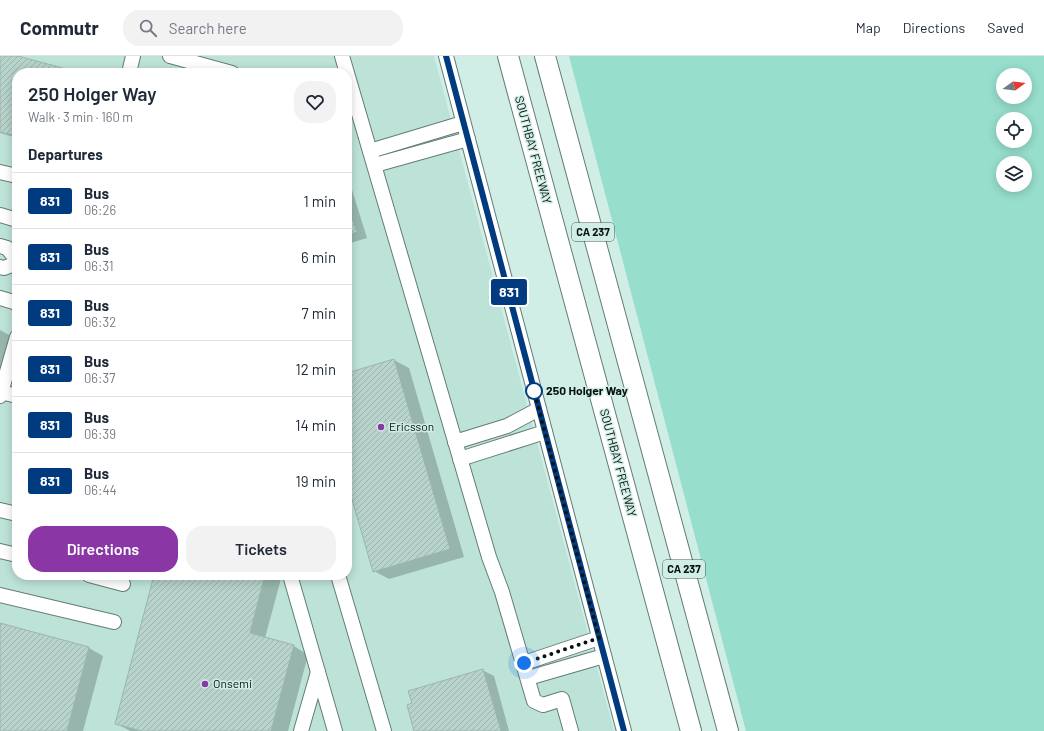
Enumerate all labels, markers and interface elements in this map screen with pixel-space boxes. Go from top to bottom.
search box [123,10,403,46]
text: Commutr [20,16,99,39]
icon: search [137,17,159,39]
text: Search here [169,19,247,37]
text: Map [856,19,881,36]
text: Directions [903,19,965,36]
text: Saved [987,19,1024,36]
north arrow [996,68,1032,104]
map controls [996,68,1032,192]
button: heart [294,81,336,123]
text: 250 Holger Way [28,82,157,105]
street label: SOUTHBAY FREEWAY [513,94,555,205]
text: Walk · 3 min · 160 m [28,109,133,125]
button: locate [996,112,1032,148]
text: Departures [28,145,103,163]
button: layers [996,156,1032,192]
text: Bus [84,184,109,202]
text: 831 [40,192,60,209]
text: 1 min [303,192,336,210]
text: 06:26 [84,202,116,218]
road number: CA 237 [572,223,614,241]
text: Bus [84,240,109,258]
text: 831 [40,248,60,265]
text: 6 min [301,248,336,266]
text: 06:31 [84,258,114,274]
line badge: 831 [486,279,532,305]
text: 831 [499,283,519,300]
text: Bus [84,296,109,314]
text: 831 [40,304,60,321]
text: 7 min [302,304,336,322]
text: 06:32 [84,314,116,330]
text: Bus [84,352,109,370]
text: 831 [40,360,60,377]
text: 12 min [295,360,336,378]
text: 06:37 [84,370,115,386]
marker: 250 Holger Way [525,382,543,400]
place label: 250 Holger Way [546,383,628,397]
street label: SOUTHBAY FREEWAY [598,407,640,518]
text: Bus [84,408,109,426]
text: 831 [40,416,60,433]
text: 14 min [295,416,336,434]
place label: Ericsson [389,419,434,433]
marker: Ericsson [376,422,386,432]
text: 06:39 [84,426,116,442]
text: Bus [84,464,109,482]
text: 831 [40,472,60,489]
text: 19 min [296,472,336,490]
text: 06:44 [84,482,117,498]
button: Directions [28,526,178,572]
button: Tickets [186,526,336,572]
road number: CA 237 [663,560,705,578]
your location [514,653,534,673]
place label: Onsemi [213,676,252,690]
marker: Onsemi [200,679,210,689]

